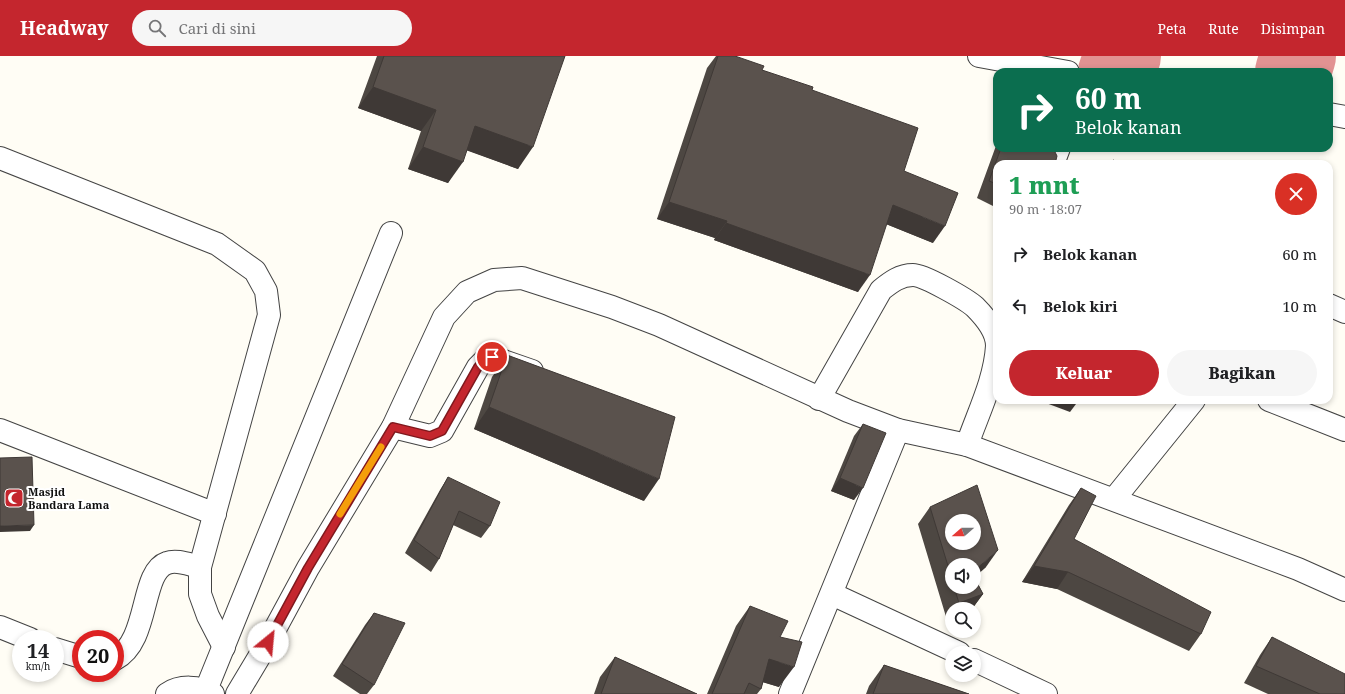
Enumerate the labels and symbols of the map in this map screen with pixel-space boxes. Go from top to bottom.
pin [475,340,509,374]
place label: Masjid Bandara Lama [28,484,110,512]
mosque icon: Masjid Bandara Lama [3,487,25,509]
north arrow [945,514,981,550]
position arrow [247,621,289,663]
speed limit sign: 20 [72,630,124,682]

